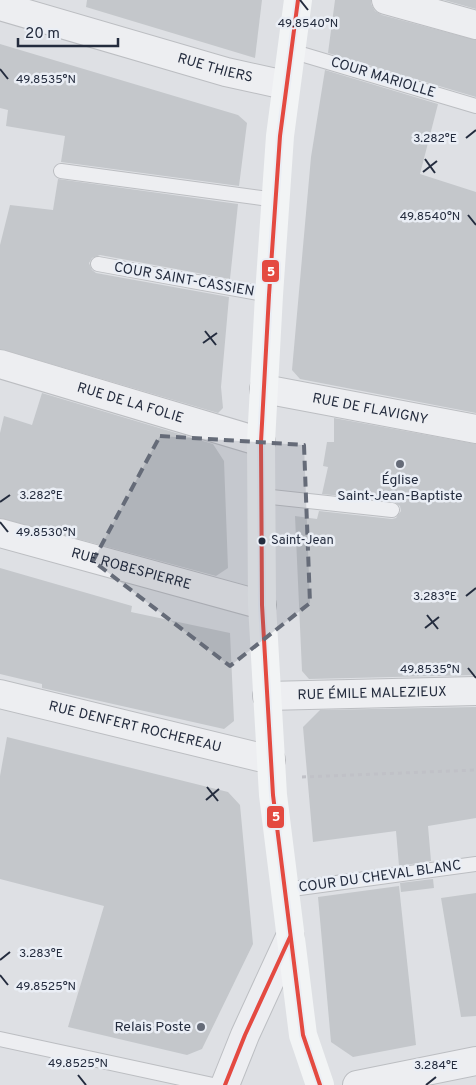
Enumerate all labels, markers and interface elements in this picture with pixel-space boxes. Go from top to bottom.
scale bar [18,15,118,47]
text: 49.8540°N [278,16,338,32]
text: 20 m [25,25,60,44]
street label: RUE THIERS [175,50,254,86]
street label: COUR MARIOLLE [328,54,438,102]
text: 49.8535°N [16,72,76,88]
text: 3.282°E [413,131,457,147]
text: 49.8540°N [400,209,460,225]
street label: COUR SAINT-CASSIEN [113,259,255,301]
line badge: 5 [261,259,280,283]
text: 5 [267,264,275,281]
street label: RUE DE LA FOLIE [75,379,186,427]
street label: RUE DE FLAVIGNY [311,390,429,428]
marker: Église Saint-Jean-Baptiste [394,458,406,470]
place label: Église Saint-Jean-Baptiste [337,471,463,505]
text: 3.282°E [19,488,63,504]
text: 49.8530°N [16,525,76,541]
place label: Saint-Jean [271,533,334,549]
marker: Saint-Jean [257,536,267,546]
street label: RUE ROBESPIERRE [69,544,193,594]
text: 3.283°E [413,589,457,605]
text: 49.8535°N [400,662,460,678]
street label: RUE ÉMILE MALEZIEUX [297,683,447,704]
street label: RUE DENFERT ROCHEREAU [47,698,223,756]
line badge: 5 [266,805,285,829]
text: 5 [272,809,280,826]
street label: COUR DU CHEVAL BLANC [298,857,462,897]
text: 3.283°E [19,946,63,962]
text: 49.8525°N [16,979,76,995]
place label: Relais Poste [114,1019,191,1036]
marker: Relais Poste [195,1021,207,1033]
text: 49.8525°N [48,1056,108,1072]
text: 3.284°E [414,1058,458,1074]

